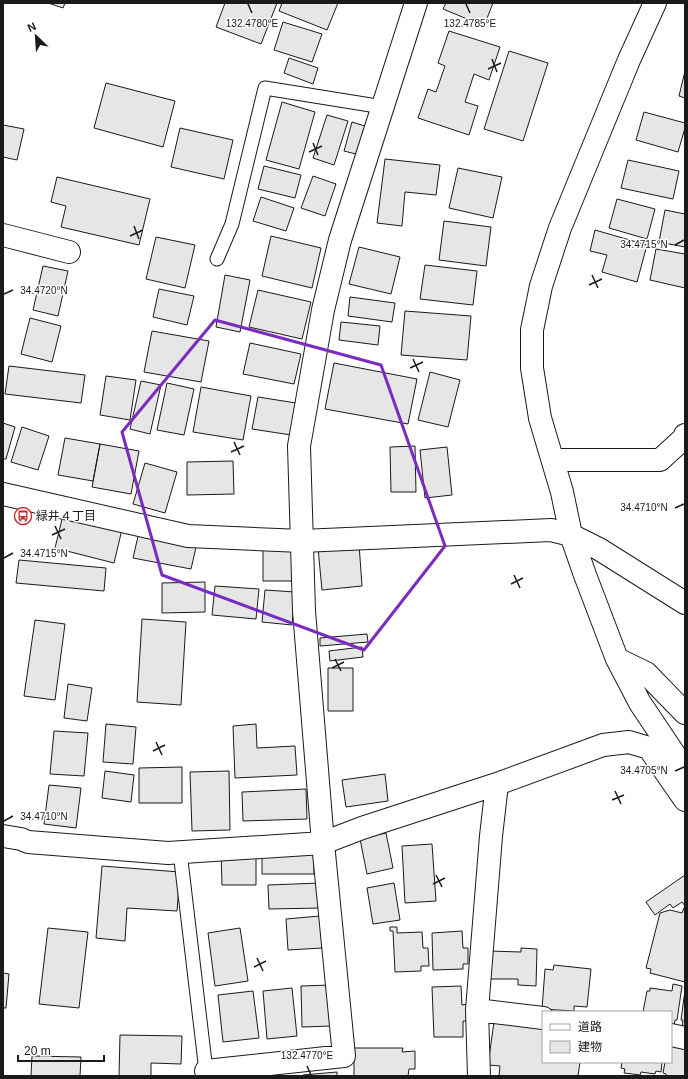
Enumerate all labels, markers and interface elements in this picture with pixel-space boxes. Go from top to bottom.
north arrow [16,16,56,56]
text: 132.4780°E [226,18,279,29]
text: 132.4785°E [444,18,497,29]
text: N [26,20,38,34]
text: 34.4715°N [620,239,668,250]
text: 34.4720°N [20,285,68,296]
text: 34.4710°N [620,502,668,513]
bus stop icon: 緑井４丁目 [13,506,33,526]
place label: 緑井４丁目 [36,509,96,523]
text: 34.4715°N [20,548,68,559]
text: 34.4705°N [620,765,668,776]
text: 34.4710°N [20,811,68,822]
legend [542,1011,672,1063]
text: 道路 [578,1020,602,1034]
scale bar [18,1037,104,1063]
text: 建物 [578,1040,602,1054]
text: 20 m [24,1044,51,1058]
text: 132.4770°E [281,1050,334,1061]

